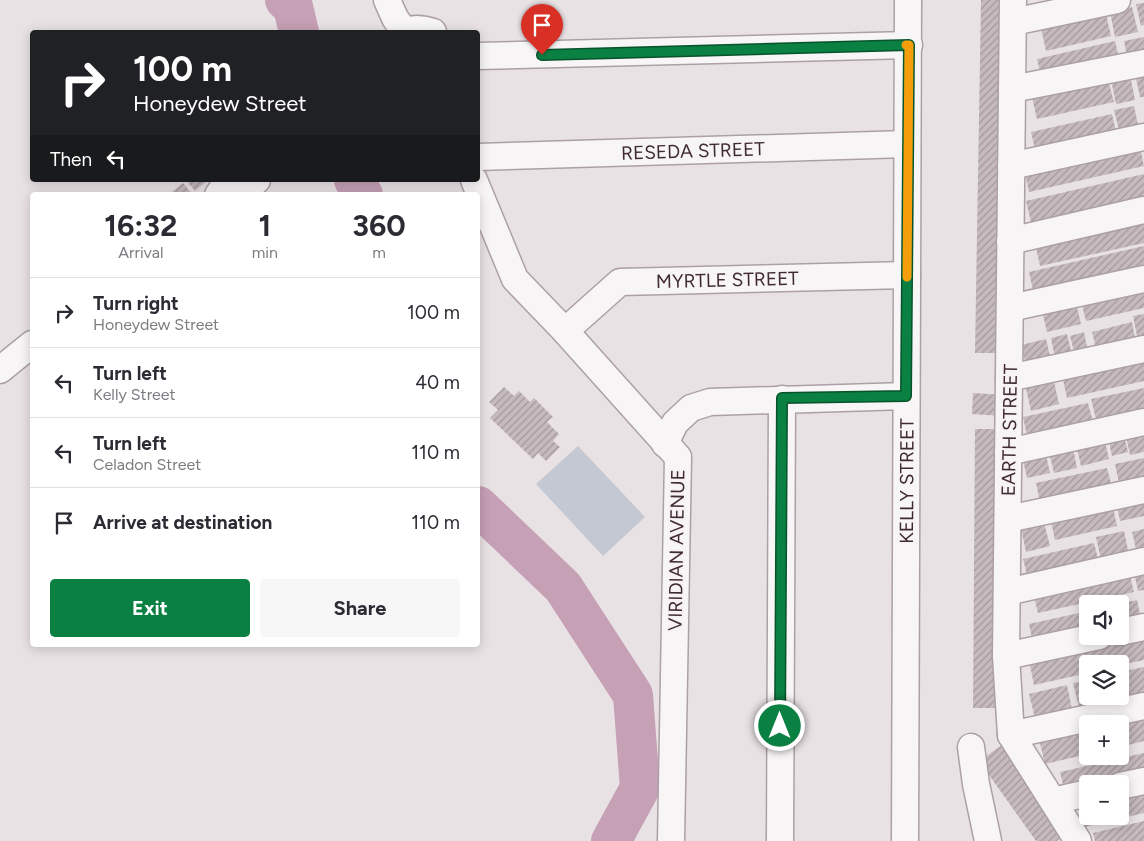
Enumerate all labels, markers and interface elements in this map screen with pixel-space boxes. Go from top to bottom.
pin [521,4,563,55]
icon: arrive [528,11,556,39]
text: 100 m [133,48,232,90]
icon: right [50,50,115,115]
text: Honeydew Street [133,90,307,117]
street label: RESEDA STREET [621,137,766,165]
icon: left [102,145,130,173]
text: Then [50,148,92,171]
text: 16:32 [104,207,177,244]
text: 1 [258,207,271,244]
text: 360 [352,207,406,244]
text: Arrival [118,243,163,262]
text: min [252,243,278,262]
text: m [372,243,386,262]
street label: MYRTLE STREET [656,267,799,293]
text: Turn right [93,292,179,315]
icon: right [50,299,78,327]
text: 100 m [407,301,460,324]
text: Honeydew Street [93,315,219,334]
text: Turn left [93,362,167,385]
street label: EARTH STREET [997,363,1022,496]
icon: left [50,369,78,397]
text: 40 m [415,371,460,394]
text: Kelly Street [93,385,176,404]
street label: KELLY STREET [895,418,919,544]
text: Turn left [93,432,167,455]
icon: left [50,439,78,467]
text: 110 m [411,441,460,464]
text: Celadon Street [93,455,201,474]
street label: VIRIDIAN AVENUE [664,469,689,631]
icon: arrive [50,509,78,537]
text: Arrive at destination [93,511,272,534]
text: 110 m [411,511,460,534]
button: Exit [50,579,250,637]
button: Share [260,579,460,637]
map controls [1079,595,1129,825]
button: sound [1079,595,1129,645]
button: layers [1079,655,1129,705]
position arrow [753,699,805,751]
button: + [1079,715,1129,765]
button: − [1079,775,1129,825]

